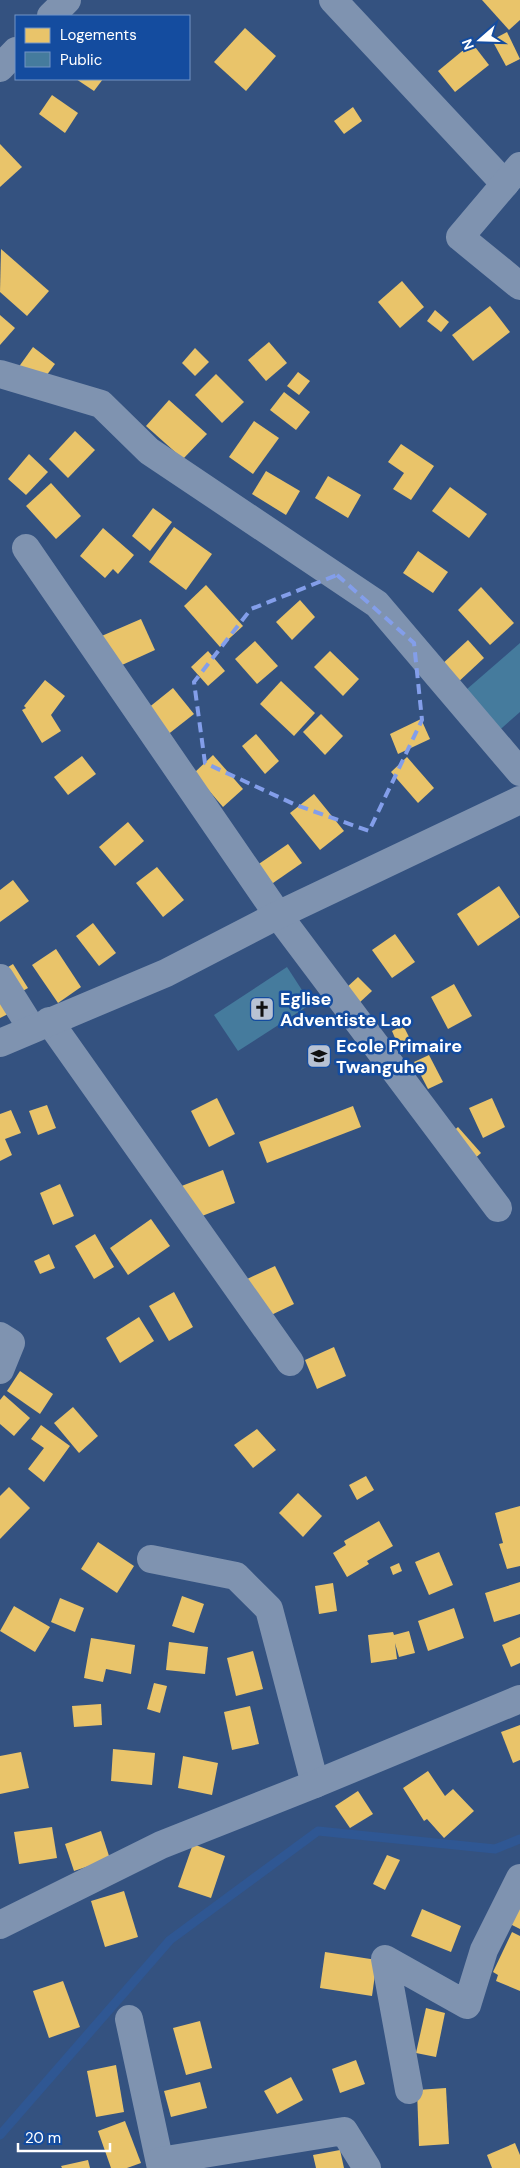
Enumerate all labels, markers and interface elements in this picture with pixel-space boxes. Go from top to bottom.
legend [15,15,190,80]
north arrow [455,15,505,65]
text: Logements [60,25,137,45]
text: N [458,37,478,52]
text: Public [60,50,102,70]
place label: Eglise Adventiste Lao [280,987,412,1032]
church icon: Eglise Adventiste Lao [249,996,275,1022]
place label: Ecole Primaire Twanguhe [336,1034,462,1079]
school or university icon: Ecole Primaire Twanguhe [306,1043,332,1069]
scale bar [18,2120,110,2152]
text: 20 m [25,2128,61,2148]

